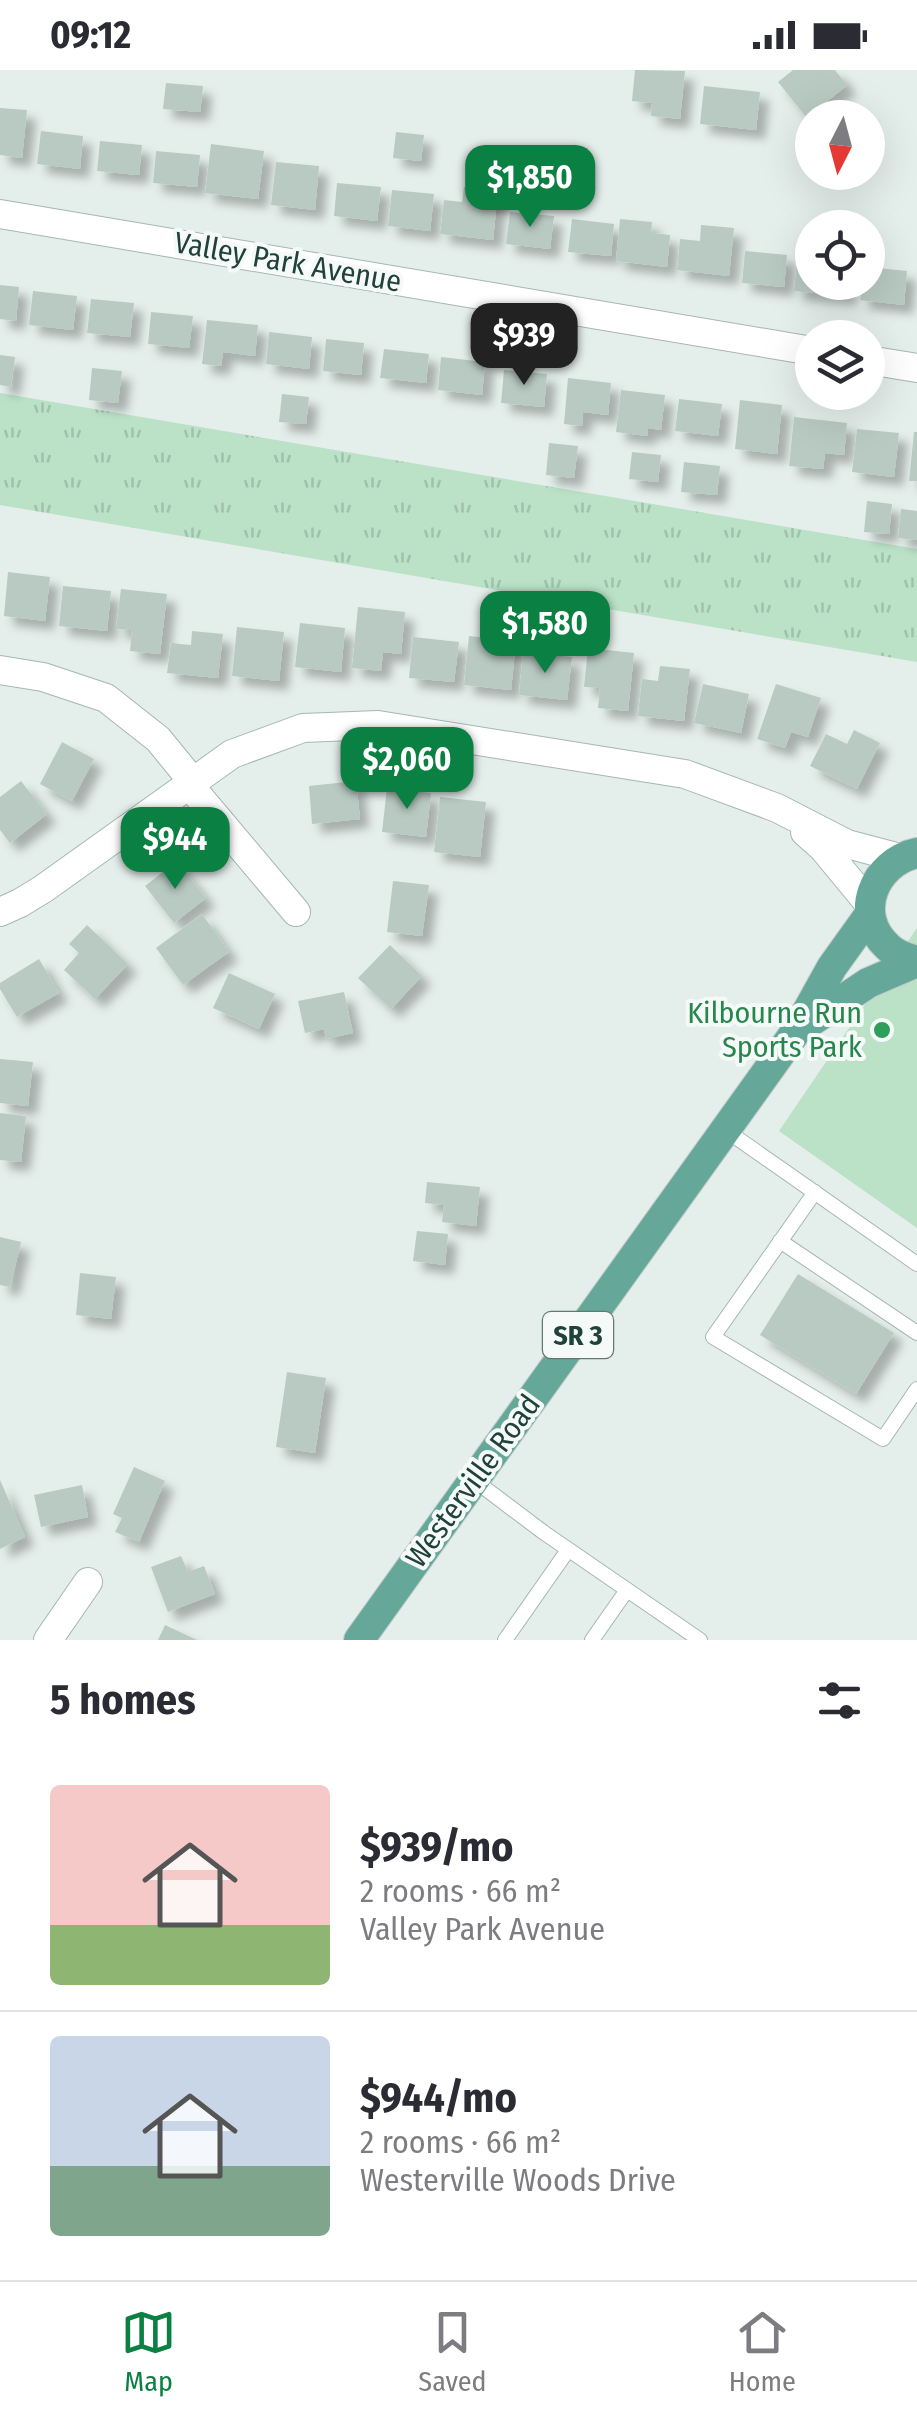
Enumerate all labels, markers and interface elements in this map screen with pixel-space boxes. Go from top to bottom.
text: 09:12 [50,12,131,58]
north arrow [795,100,885,190]
map controls [795,100,885,410]
pin: $1,850 [449,145,611,230]
text: $1,850 [487,158,573,196]
button: locate [795,210,885,300]
street label: Valley Park Avenue [172,224,404,300]
pin: $939 [465,303,583,388]
text: $939 [493,316,555,354]
button: layers [795,320,885,410]
pin: $1,580 [464,591,626,676]
text: $1,580 [502,604,588,642]
pin: $2,060 [326,727,488,812]
text: $2,060 [363,740,451,778]
pin: $944 [116,807,234,892]
text: $944 [143,820,207,858]
place label: Kilbourne Run Sports Park [687,995,862,1065]
marker: Kilbourne Run Sports Park [871,1019,893,1041]
road number: SR 3 [543,1312,613,1358]
street label: Westerville Road [398,1387,548,1575]
icon: filters [812,1673,867,1728]
text: 5 homes [50,1675,196,1725]
text: $939/mo [360,1822,514,1872]
icon: home [130,1825,250,1945]
text: 2 rooms · 66 m² [360,1872,561,1910]
text: Valley Park Avenue [360,1910,605,1948]
text: $944/mo [360,2073,517,2123]
icon: home [130,2076,250,2196]
text: 2 rooms · 66 m² [360,2123,561,2161]
text: Westerville Woods Drive [360,2161,676,2199]
tab: Map [121,2305,176,2398]
tab: Saved [418,2305,487,2398]
tab: Home [729,2305,796,2398]

